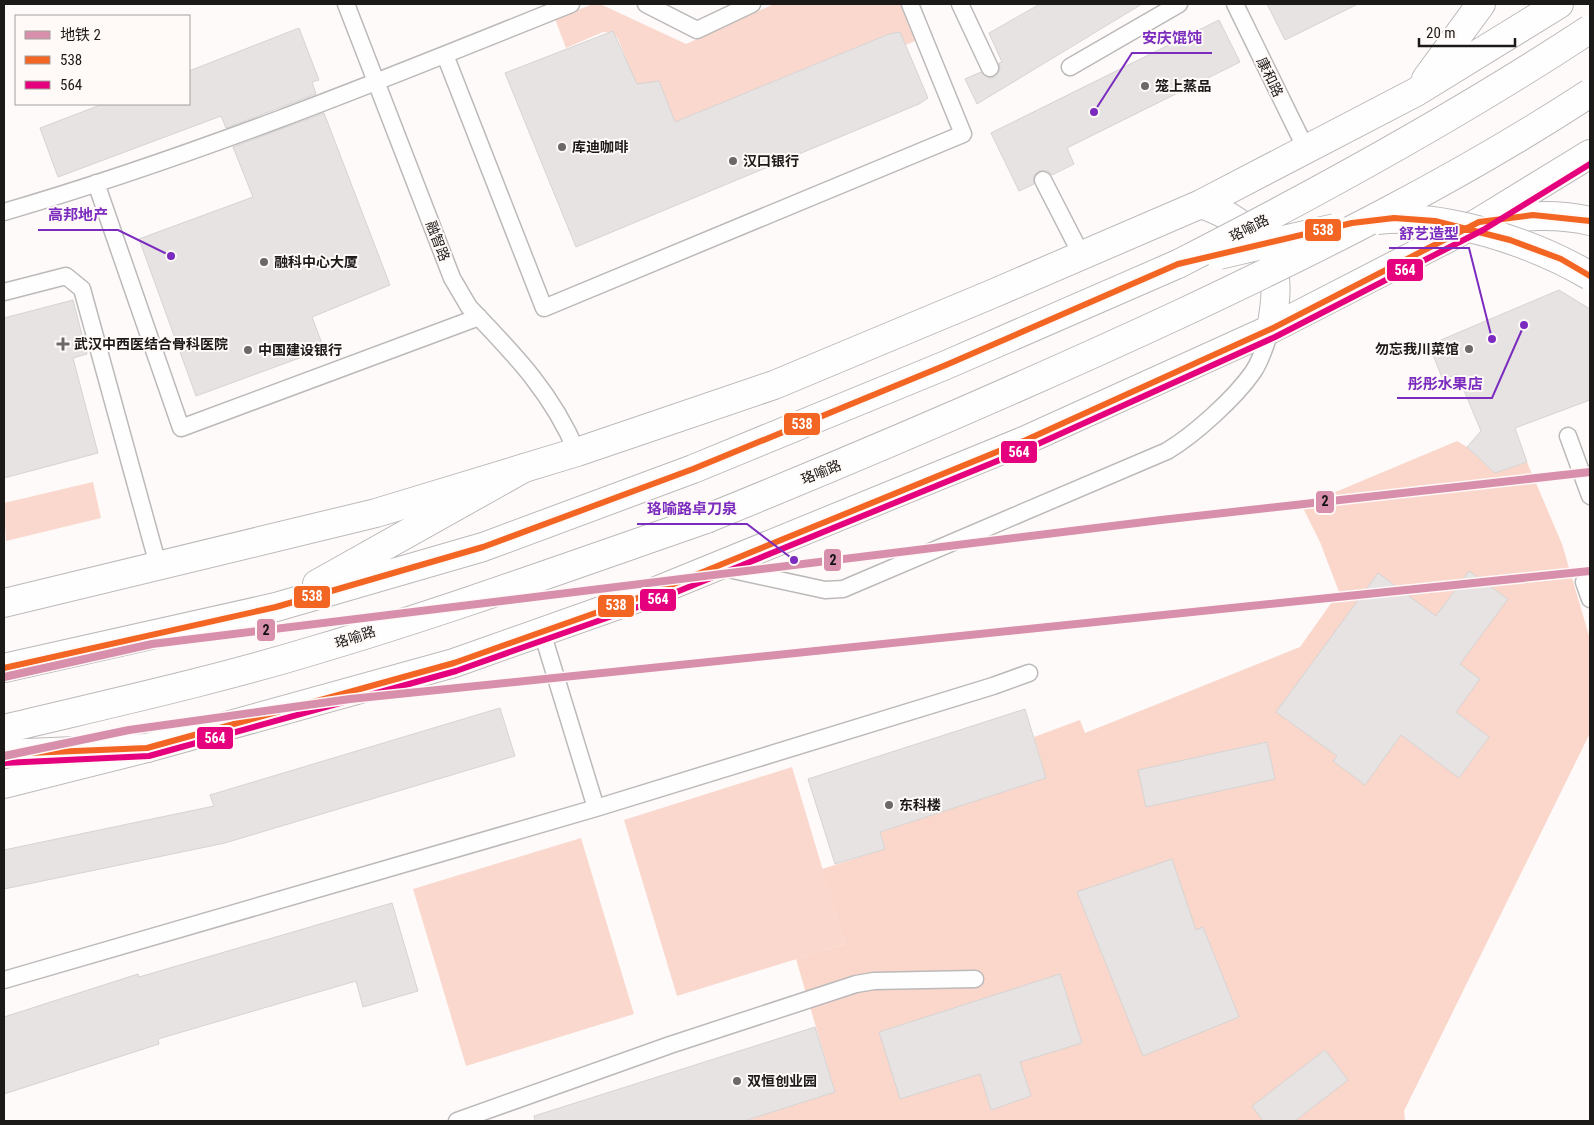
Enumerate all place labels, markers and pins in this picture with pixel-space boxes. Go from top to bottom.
callout: 安庆馄饨 [1132,23,1212,53]
place label: 笼上蒸品 [1155,78,1211,94]
marker: 笼上蒸品 [1139,80,1151,92]
place label: 库迪咖啡 [572,139,629,155]
marker: 库迪咖啡 [556,141,568,153]
place label: 汉口银行 [743,153,799,169]
marker: 汉口银行 [727,155,739,167]
callout: 高邦地产 [38,200,118,230]
callout: 舒艺造型 [1389,218,1469,248]
place label: 融科中心大厦 [274,254,358,270]
marker: 融科中心大厦 [258,256,270,268]
place label: 武汉中西医结合骨科医院 [74,336,228,352]
marker: 武汉中西医结合骨科医院 [56,337,70,351]
place label: 勿忘我川菜馆 [1375,341,1459,357]
place label: 中国建设银行 [258,342,342,358]
marker: 勿忘我川菜馆 [1463,343,1475,355]
marker: 中国建设银行 [242,344,254,356]
callout: 彤彤水果店 [1397,368,1492,398]
callout: 珞喻路卓刀泉 [637,494,747,524]
place label: 东科楼 [899,797,941,813]
marker: 东科楼 [883,799,895,811]
place label: 双恒创业园 [747,1073,817,1089]
marker: 双恒创业园 [731,1075,743,1087]

